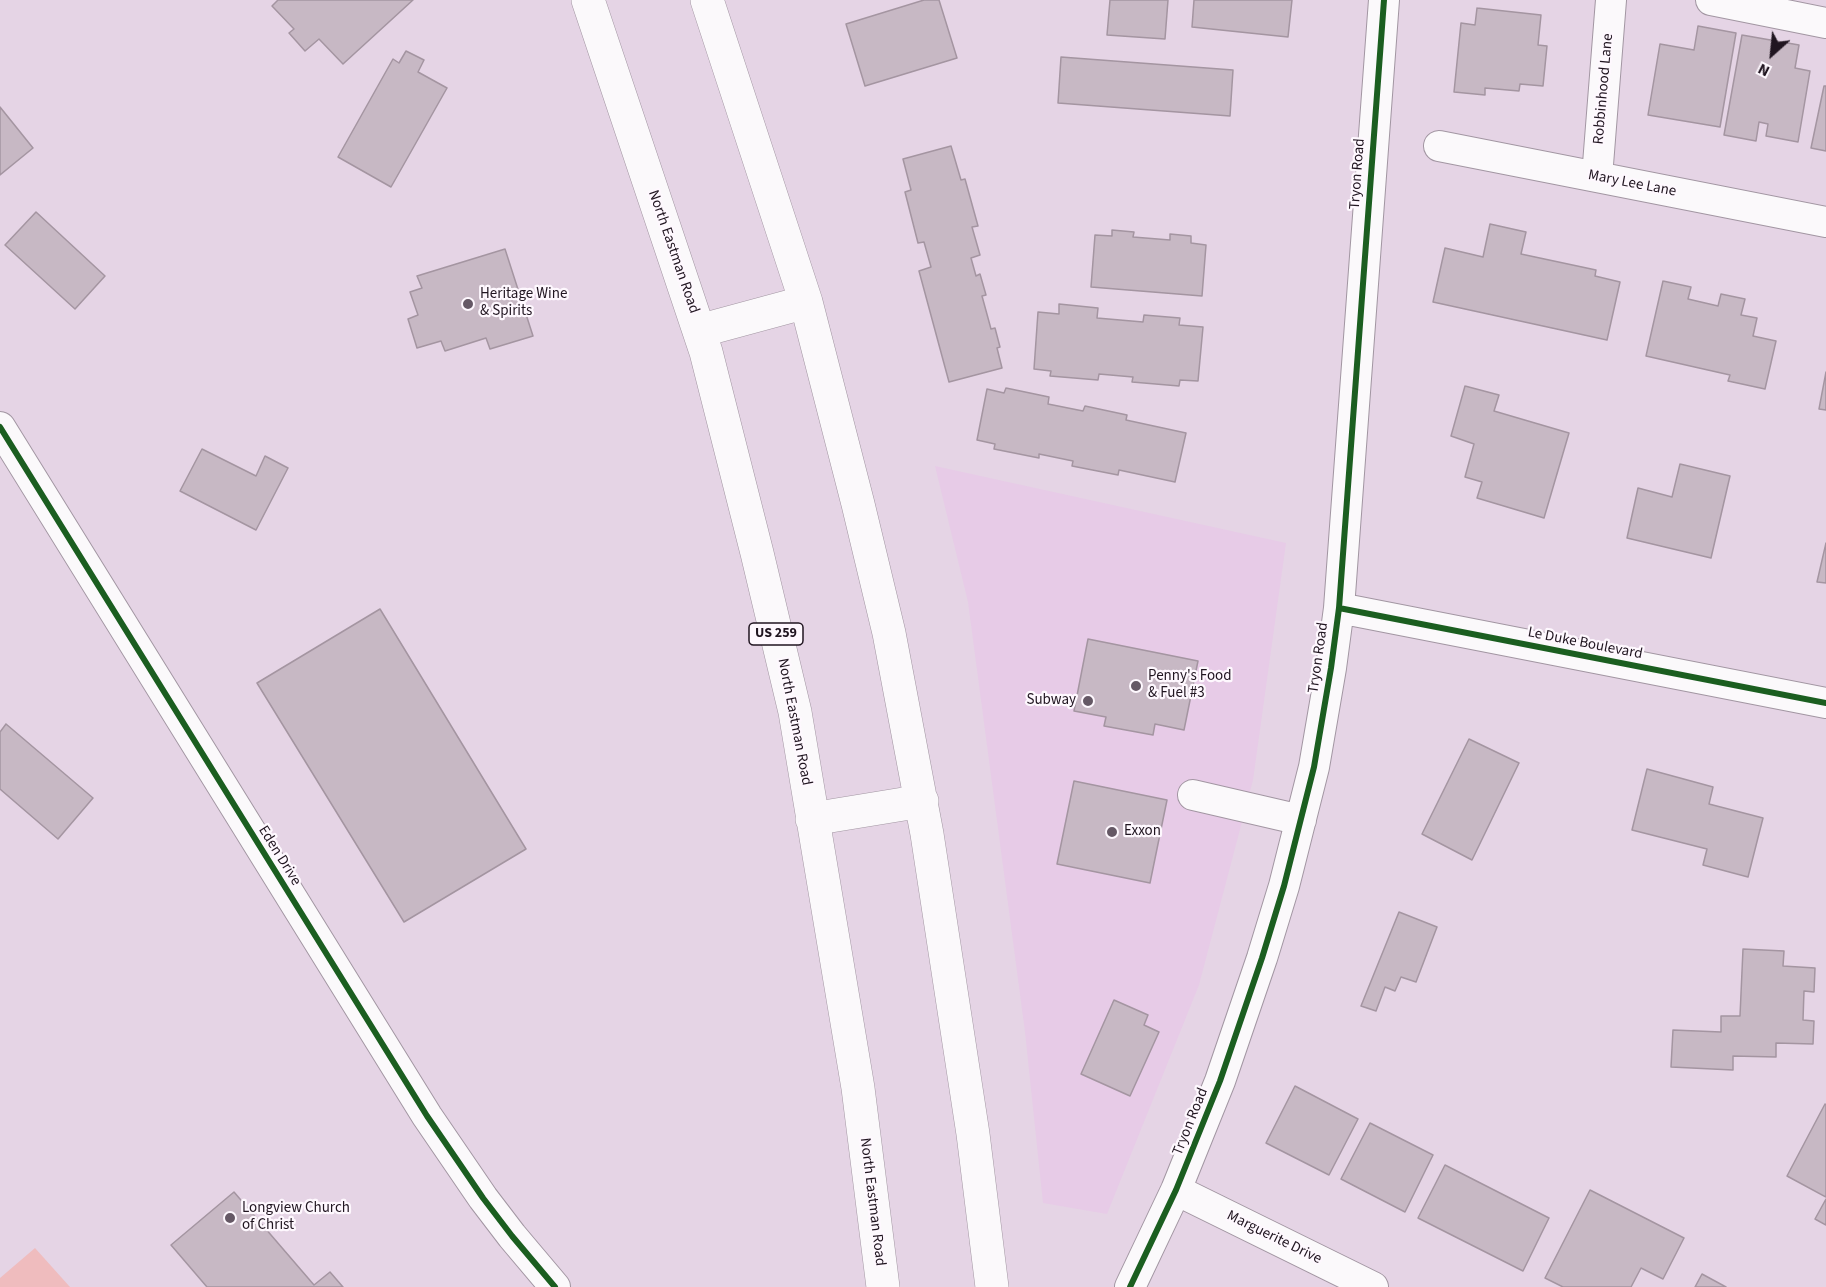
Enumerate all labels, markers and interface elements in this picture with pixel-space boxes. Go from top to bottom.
north arrow [1742,24,1802,84]
street label: Robbinhood Lane [1590,33,1618,145]
text: N [1754,58,1774,82]
street label: Tryon Road [1347,138,1369,210]
street label: Mary Lee Lane [1586,167,1678,201]
street label: North Eastman Road [643,188,703,316]
place label: Heritage Wine & Spirits [480,286,567,321]
marker: Heritage Wine & Spirits [461,297,475,311]
street label: Tryon Road [1305,621,1333,695]
road number: US 259 [749,623,803,645]
street label: Le Duke Boulevard [1526,624,1644,664]
street label: North Eastman Road [773,657,815,787]
place label: Penny's Food & Fuel #3 [1148,668,1231,703]
marker: Penny's Food & Fuel #3 [1129,679,1143,693]
place label: Subway [1026,692,1076,710]
marker: Subway [1081,694,1095,708]
street label: Eden Drive [254,823,304,889]
place label: Exxon [1124,823,1161,841]
marker: Exxon [1105,825,1119,839]
street label: Tryon Road [1169,1086,1213,1158]
street label: North Eastman Road [855,1137,889,1267]
place label: Longview Church of Christ [242,1200,350,1235]
street label: Marguerite Drive [1224,1207,1324,1269]
marker: Longview Church of Christ [223,1211,237,1225]

